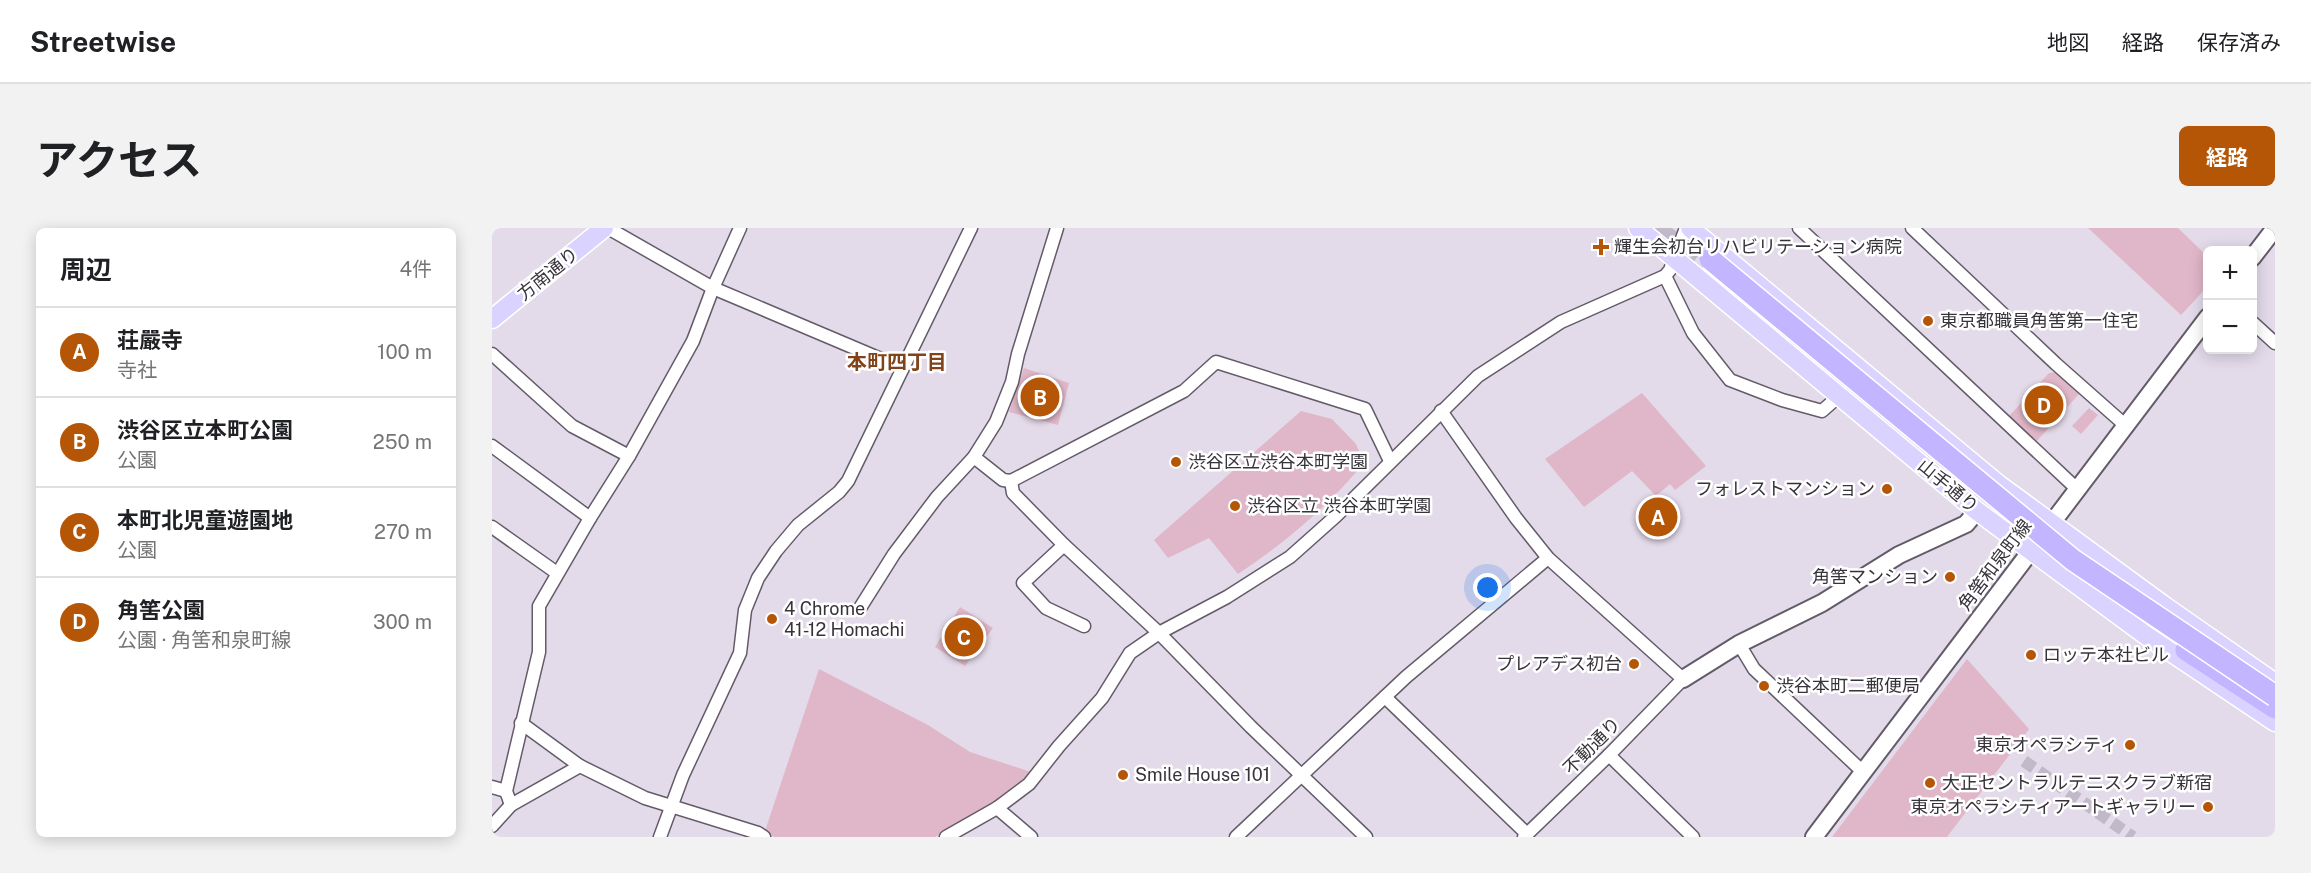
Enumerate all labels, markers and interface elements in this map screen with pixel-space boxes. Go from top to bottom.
text: Streetwise [30,25,176,58]
text: 地図 [2047,30,2089,55]
text: 経路 [2122,30,2164,55]
text: 保存済み [2197,30,2281,55]
button: 経路 [2179,126,2275,186]
text: アクセス [36,135,202,184]
place label: 輝生会初台リハビリテーション病院 [1614,236,1902,257]
marker: 輝生会初台リハビリテーション病院 [1592,238,1610,256]
street label: 方南通り [513,243,582,304]
map controls [2203,246,2257,354]
button: + [2203,246,2257,300]
text: 周辺 [60,254,112,285]
text: 4件 [399,257,432,281]
button: − [2203,300,2257,354]
place label: 東京都職員角筈第一住宅 [1940,310,2138,331]
marker: 東京都職員角筈第一住宅 [1921,314,1935,328]
text: 荘嚴寺 [117,327,183,353]
text: A [72,340,87,364]
text: 100 m [377,340,432,364]
district label: 本町四丁目 [847,350,947,374]
text: 寺社 [117,358,157,382]
pin: B [1020,374,1060,420]
pin: D [2024,382,2064,428]
text: 渋谷区立本町公園 [117,417,293,443]
text: B [73,430,86,454]
text: 250 m [373,430,432,454]
text: 公園 [117,448,157,472]
place label: 渋谷区立渋谷本町学園 [1188,451,1368,472]
street label: 山手通り [1914,454,1983,517]
marker: 渋谷区立渋谷本町学園 [1169,455,1183,469]
place label: フォレストマンション [1695,478,1875,499]
marker: フォレストマンション [1880,482,1894,496]
pin: A [1638,494,1678,540]
place label: 渋谷区立 渋谷本町学園 [1247,495,1431,516]
marker: 渋谷区立 渋谷本町学園 [1228,499,1242,513]
text: 本町北児童遊園地 [117,507,293,533]
street label: 角筈和泉町線 [1954,515,2035,614]
text: C [72,520,87,544]
text: 270 m [374,520,432,544]
text: 公園 [117,538,157,562]
place label: 角筈マンション [1812,566,1938,587]
marker: 角筈マンション [1943,570,1957,584]
your location [1473,573,1502,602]
text: 角筈公園 [117,597,205,623]
place label: 4 Chrome 41-12 Homachi [784,598,904,640]
text: D [72,610,87,634]
text: 300 m [373,610,432,634]
marker: 4 Chrome 41-12 Homachi [765,612,779,626]
pin: C [944,614,984,660]
text: 公園 · 角筈和泉町線 [117,628,291,652]
place label: ロッテ本社ビル [2043,644,2169,665]
marker: ロッテ本社ビル [2024,648,2038,662]
place label: プレアデス初台 [1496,653,1622,674]
marker: プレアデス初台 [1627,657,1641,671]
place label: 渋谷本町二郵便局 [1776,675,1920,696]
marker: 渋谷本町二郵便局 [1757,679,1771,693]
street label: 不動通り [1559,713,1625,779]
place label: 東京オペラシティ [1975,734,2118,755]
marker: 東京オペラシティ [2123,738,2137,752]
place label: Smile House 101 [1135,764,1270,785]
marker: Smile House 101 [1116,768,1130,782]
place label: 大正セントラルテニスクラブ新宿 [1942,772,2212,793]
marker: 大正セントラルテニスクラブ新宿 [1923,776,1937,790]
place label: 東京オペラシティアートギャラリー [1911,796,2196,817]
marker: 東京オペラシティアートギャラリー [2201,800,2215,814]

